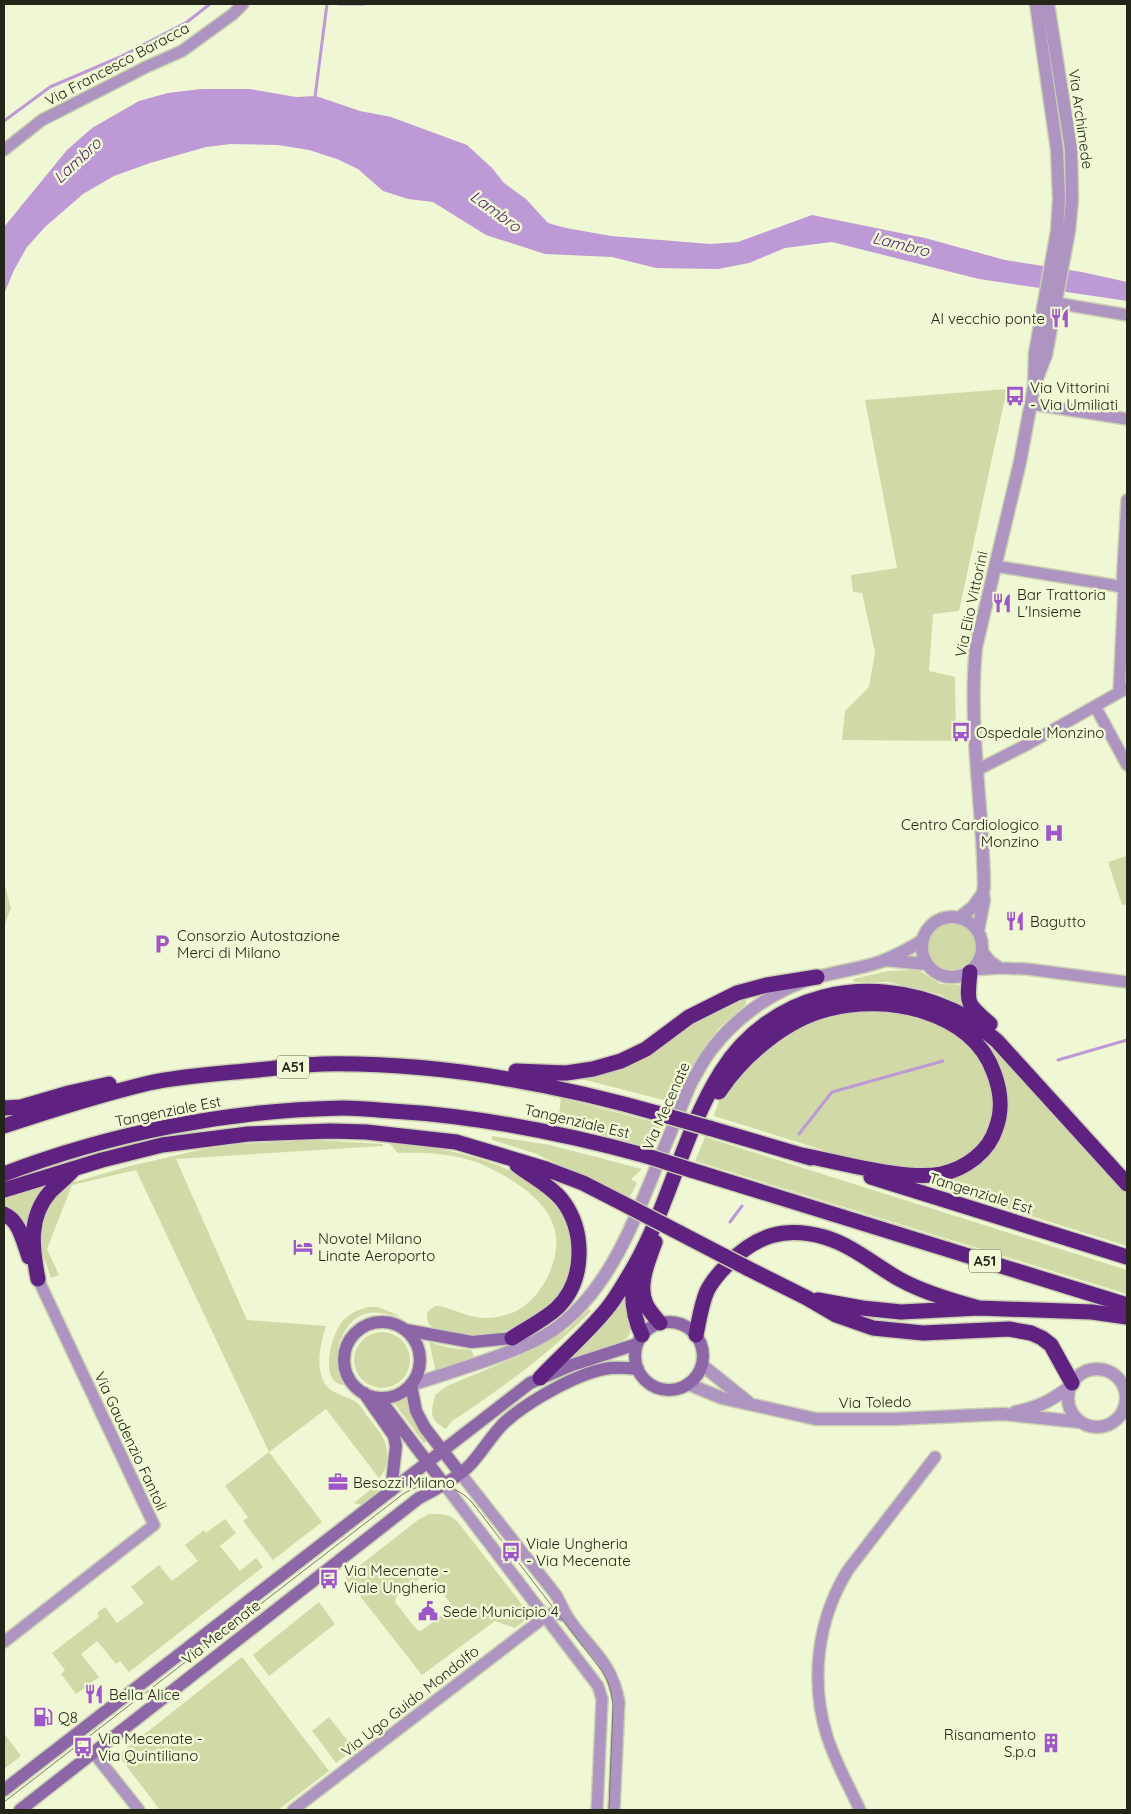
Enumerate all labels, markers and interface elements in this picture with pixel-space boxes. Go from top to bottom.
street label: Via Francesco Baracca [42,18,192,110]
street label: Via Archimede [1065,68,1097,170]
water label: Lambro [49,132,106,187]
water label: Lambro [467,186,526,237]
water label: Lambro [870,227,933,261]
restaurant icon: Al vecchio ponte [1049,307,1071,329]
place label: Al vecchio ponte [931,309,1045,328]
place label: Via Vittorini - Via Umiliati [1030,378,1118,414]
bus stop icon: Via Vittorini - Via Umiliati [1004,385,1026,407]
street label: Via Elio Vittorini [950,549,992,659]
place label: Bar Trattoria L'Insieme [1017,585,1106,621]
restaurant icon: Bar Trattoria L'Insieme [991,592,1013,614]
bus stop icon: Ospedale Monzino [950,721,972,743]
place label: Ospedale Monzino [976,723,1104,742]
place label: Centro Cardiologico Monzino [901,815,1039,851]
hospital icon: Centro Cardiologico Monzino [1043,822,1065,844]
restaurant icon: Bagutto [1004,910,1026,932]
place label: Bagutto [1030,912,1086,931]
place label: Consorzio Autostazione Merci di Milano [177,926,340,962]
parking icon: Consorzio Autostazione Merci di Milano [151,933,173,955]
road number: A51 [277,1056,309,1078]
street label: Via Mecenate [638,1059,694,1153]
street label: Tangenziale Est [113,1091,223,1131]
street label: Tangenziale Est [522,1100,632,1142]
street label: Tangenziale Est [927,1168,1035,1218]
place label: Novotel Milano Linate Aeroporto [318,1229,435,1265]
hotel icon: Novotel Milano Linate Aeroporto [292,1236,314,1258]
road number: A51 [969,1250,1001,1272]
street label: Via Gaudenzio Fantoli [90,1369,172,1513]
street label: Via Toledo [839,1392,911,1412]
office icon: Besozzi Milano [327,1471,349,1493]
place label: Besozzi Milano [353,1473,455,1492]
place label: Viale Ungheria - Via Mecenate [526,1534,631,1570]
bus stop icon: Viale Ungheria - Via Mecenate [500,1541,522,1563]
place label: Via Mecenate - Viale Ungheria [344,1561,449,1597]
bus stop icon: Via Mecenate - Viale Ungheria [318,1568,340,1590]
street label: Via Mecenate [178,1595,264,1669]
public building icon: Sede Municipio 4 [417,1600,439,1622]
place label: Sede Municipio 4 [443,1602,559,1621]
street label: Via Ugo Guido Mondolfo [337,1641,483,1761]
restaurant icon: Bella Alice [83,1683,105,1705]
place label: Bella Alice [109,1685,180,1704]
fuel station icon: Q8 [32,1706,54,1728]
place label: Q8 [58,1708,78,1727]
place label: Risanamento S.p.a [944,1725,1036,1761]
place label: Via Mecenate - Via Quintiliano [98,1729,203,1765]
building icon: Risanamento S.p.a [1040,1732,1062,1754]
bus stop icon: Via Mecenate - Via Quintiliano [72,1736,94,1758]

